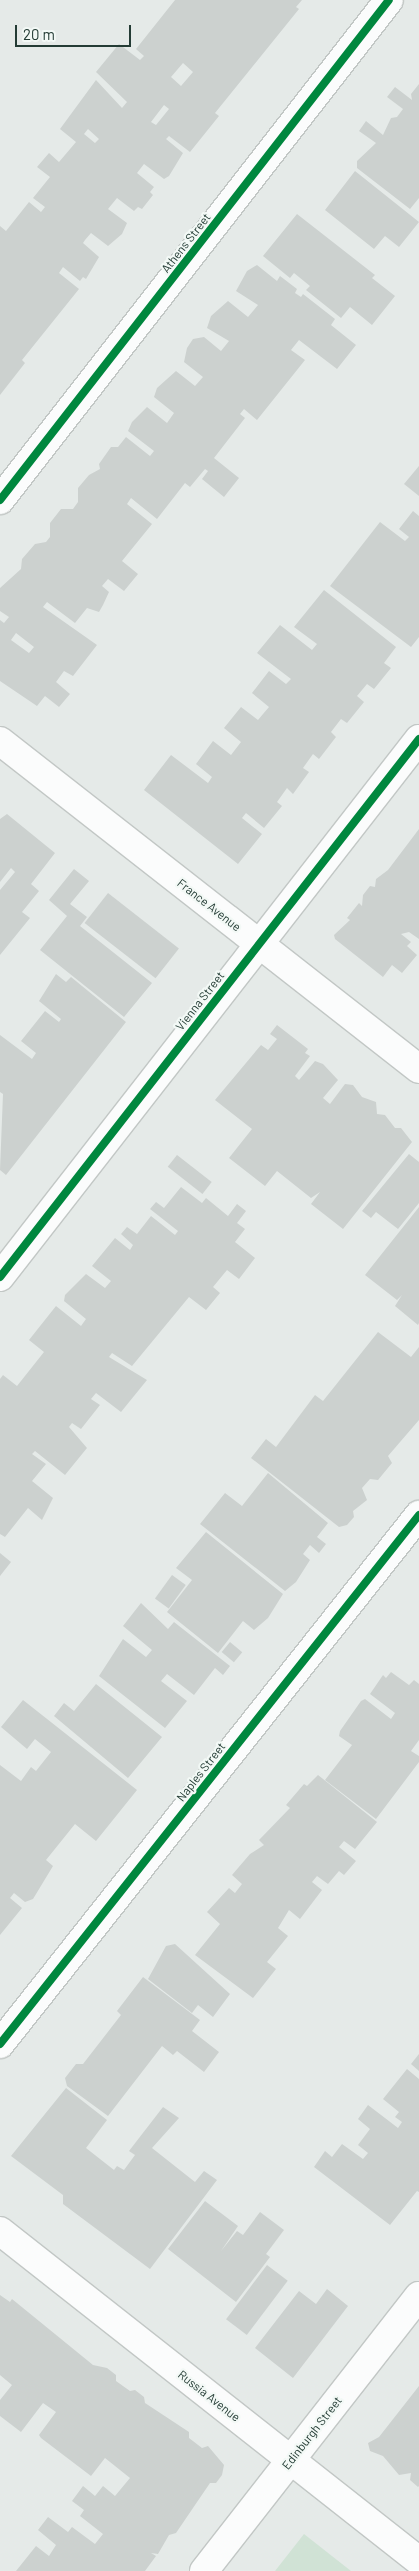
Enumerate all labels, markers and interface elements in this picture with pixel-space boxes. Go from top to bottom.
scale bar [18,15,134,47]
text: 20 m [23,25,55,43]
street label: Athens Street [158,210,214,276]
street label: France Avenue [174,876,244,934]
street label: Vienna Street [173,969,227,1033]
street label: Naples Street [174,1740,228,1804]
street label: Russia Avenue [175,2367,243,2425]
street label: Edinburgh Street [279,2394,345,2472]

